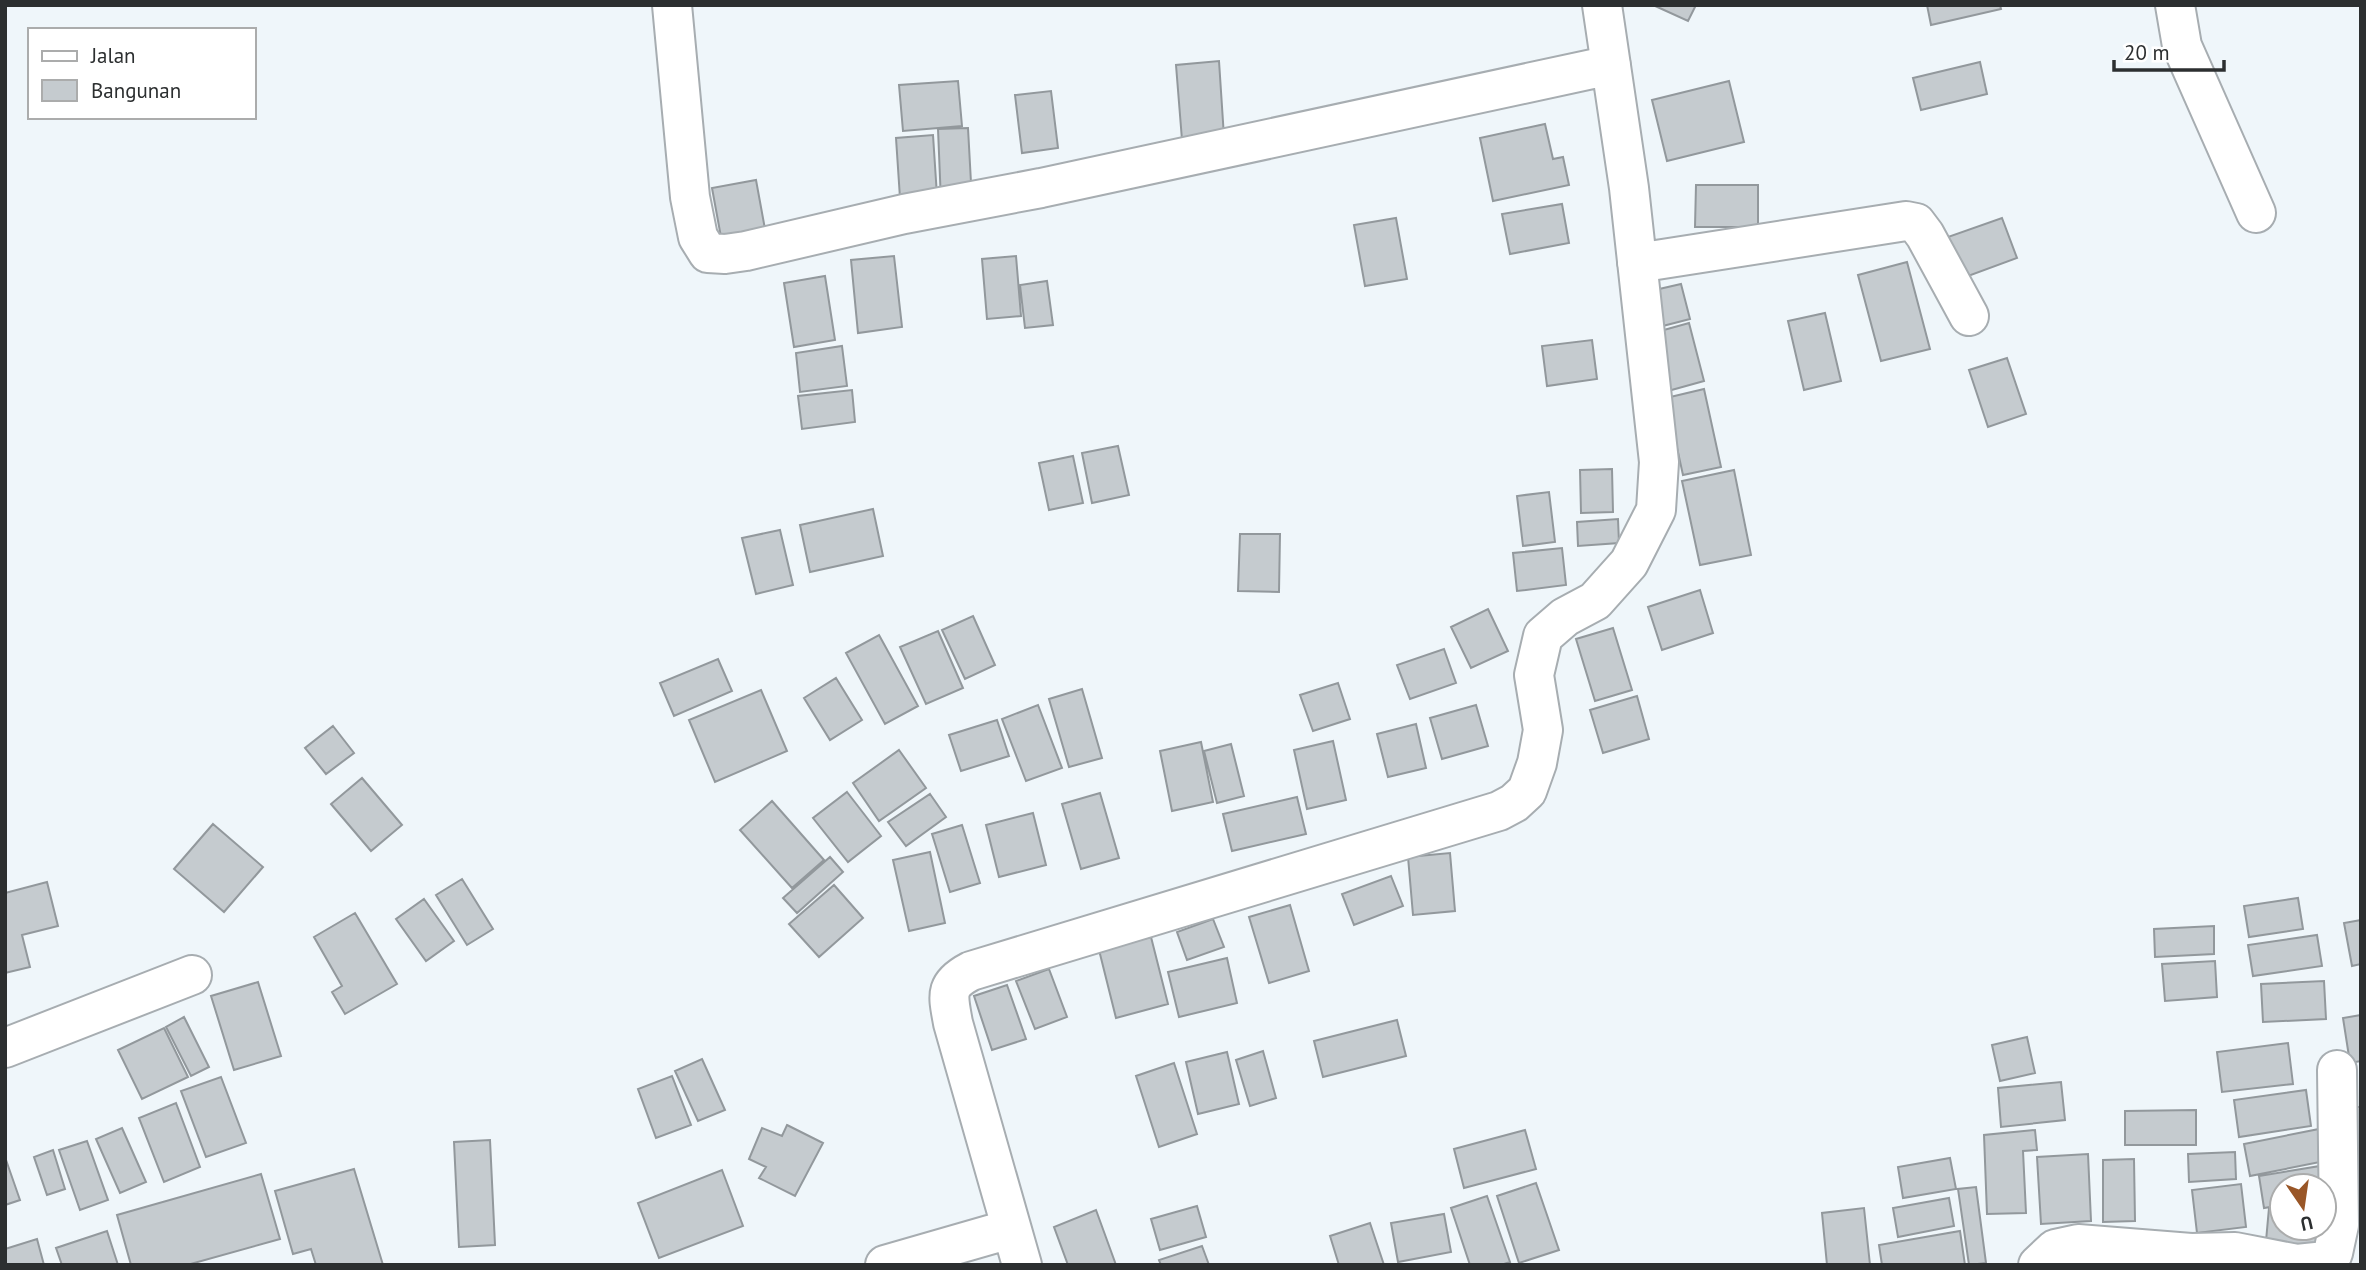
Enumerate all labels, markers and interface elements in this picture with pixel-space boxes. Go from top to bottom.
legend [28,28,256,119]
scale bar [2114,28,2224,72]
text: 20 m [2124,39,2170,66]
text: Jalan [90,42,136,69]
text: Bangunan [91,77,181,104]
north arrow [2268,1172,2338,1242]
text: U [2298,1211,2315,1237]

